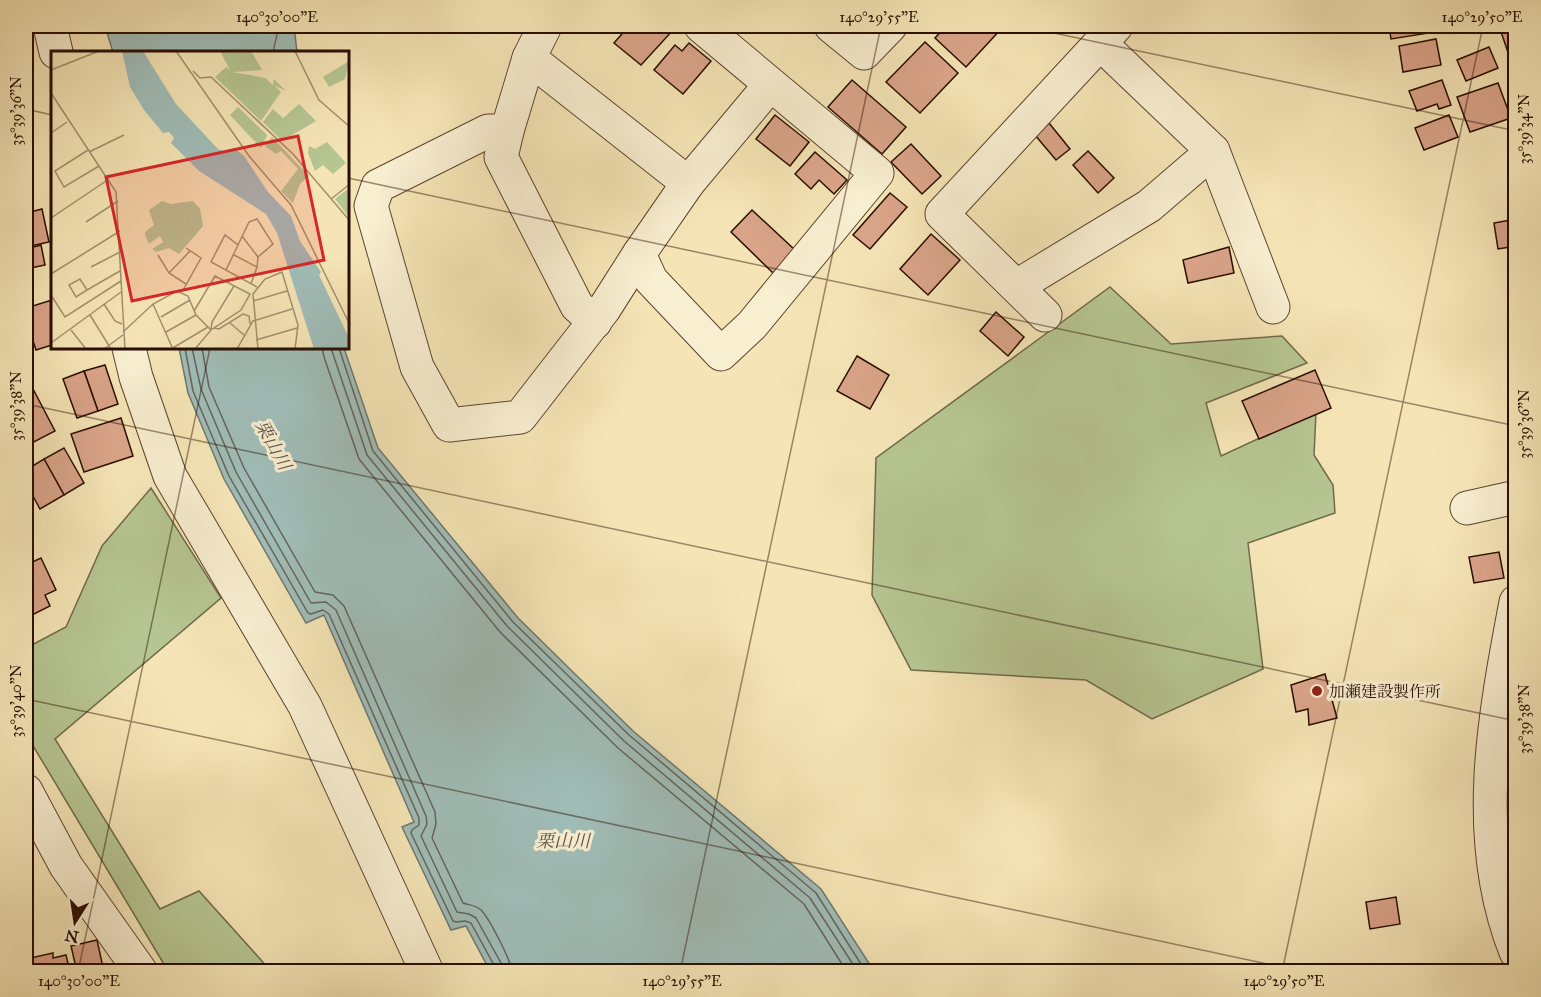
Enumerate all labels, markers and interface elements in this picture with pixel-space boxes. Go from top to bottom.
text: 140°30'00"E [236,8,318,26]
text: 140°29'55"E [839,8,919,26]
text: 140°29'50"E [1441,8,1523,26]
inset map [51,51,350,350]
text: 35°39'36"N [7,76,25,146]
text: 35°39'34"N [1515,94,1533,164]
text: 35°39'38"N [7,371,25,441]
text: 35°39'36"N [1515,389,1533,459]
water label: 栗山川 [250,416,297,476]
text: 35°39'40"N [7,664,25,738]
place label: 加瀬建設製作所 [1329,682,1441,701]
marker: 加瀬建設製作所 [1310,684,1324,698]
text: 35°39'38"N [1515,684,1533,754]
water label: 栗山川 [536,830,592,852]
north arrow [45,892,105,952]
text: N [63,925,81,947]
text: 140°30'00"E [38,972,120,990]
text: 140°29'55"E [642,972,722,990]
text: 140°29'50"E [1243,972,1325,990]

